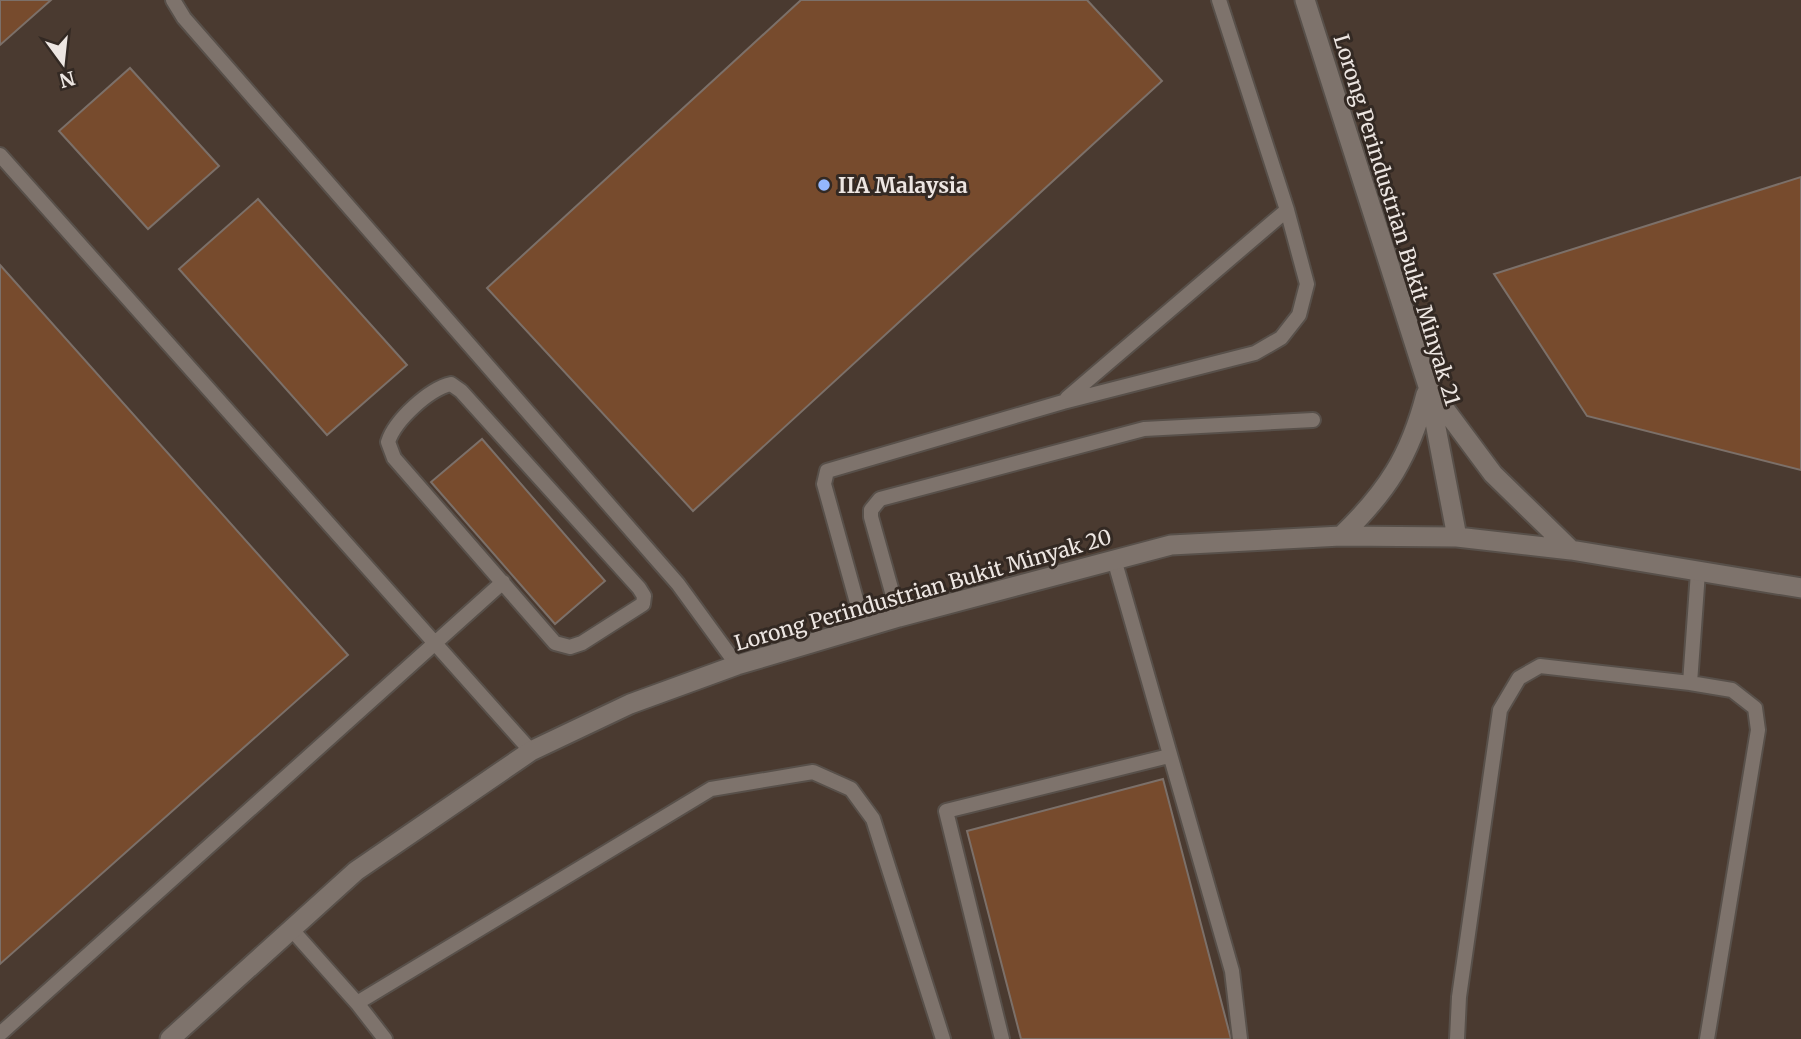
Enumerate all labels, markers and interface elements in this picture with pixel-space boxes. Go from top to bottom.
north arrow [28,28,98,98]
street label: Lorong Perindustrian Bukit Minyak 21 [1328,31,1466,409]
text: N [57,66,78,93]
place label: IIA Malaysia [838,172,968,199]
marker: IIA Malaysia [816,177,832,193]
street label: Lorong Perindustrian Bukit Minyak 20 [731,523,1115,657]

